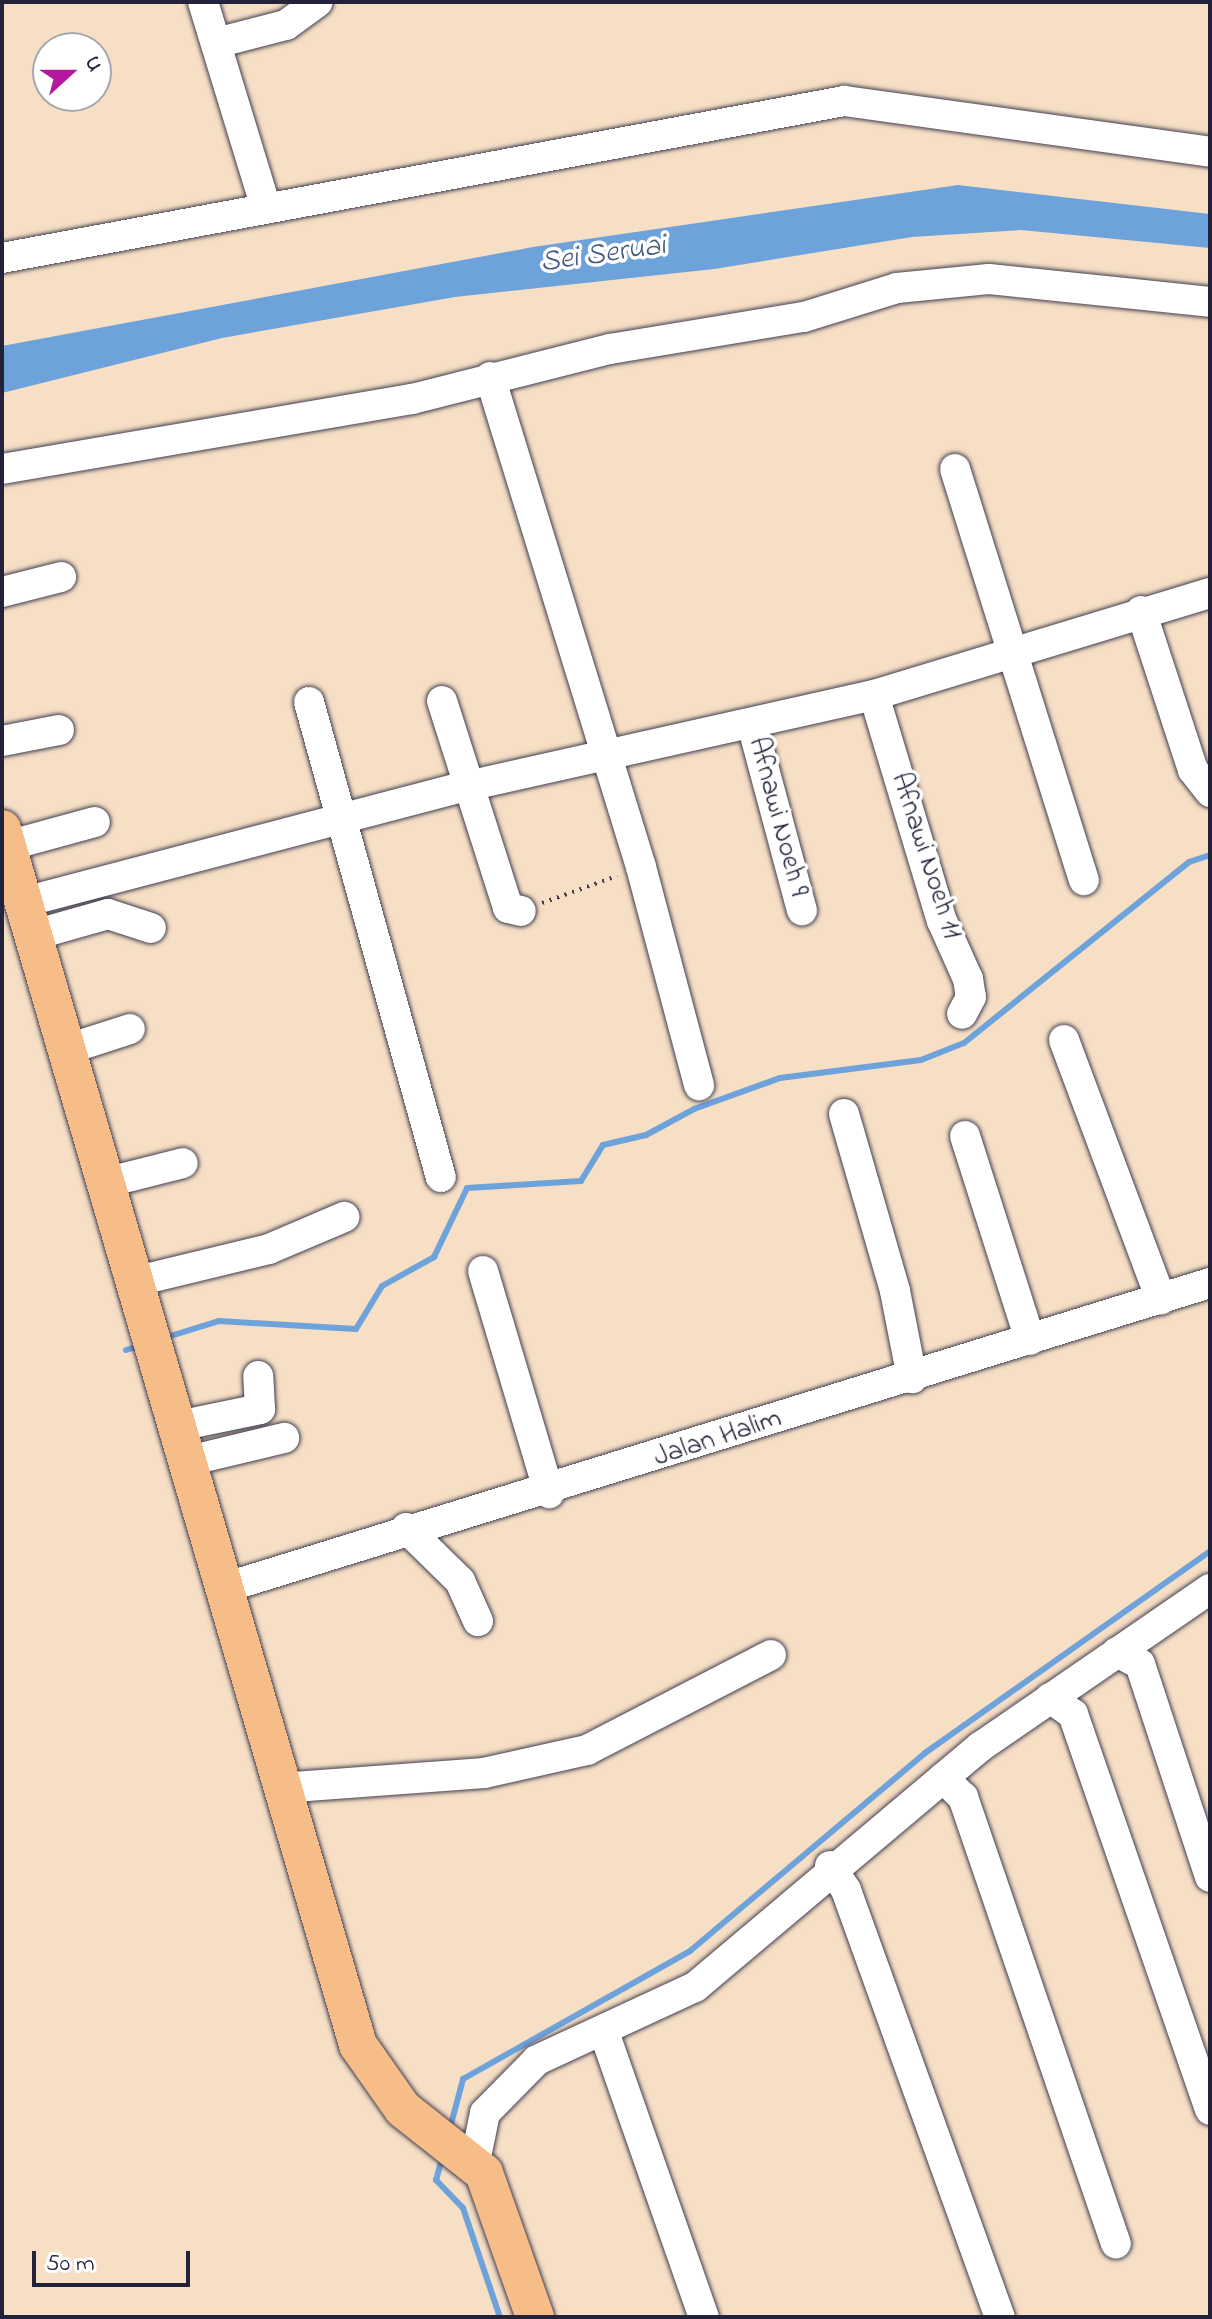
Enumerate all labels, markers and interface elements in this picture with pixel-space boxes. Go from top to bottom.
north arrow [32,32,112,112]
text: U [75,52,110,76]
water label: Sei Seruai [538,228,668,282]
street label: Afnawi Noeh 9 [740,734,814,900]
street label: Afnawi Noeh 11 [882,769,968,943]
street label: Jalan Halim [650,1403,786,1475]
scale bar [36,2235,194,2285]
text: 50 m [46,2247,95,2282]

